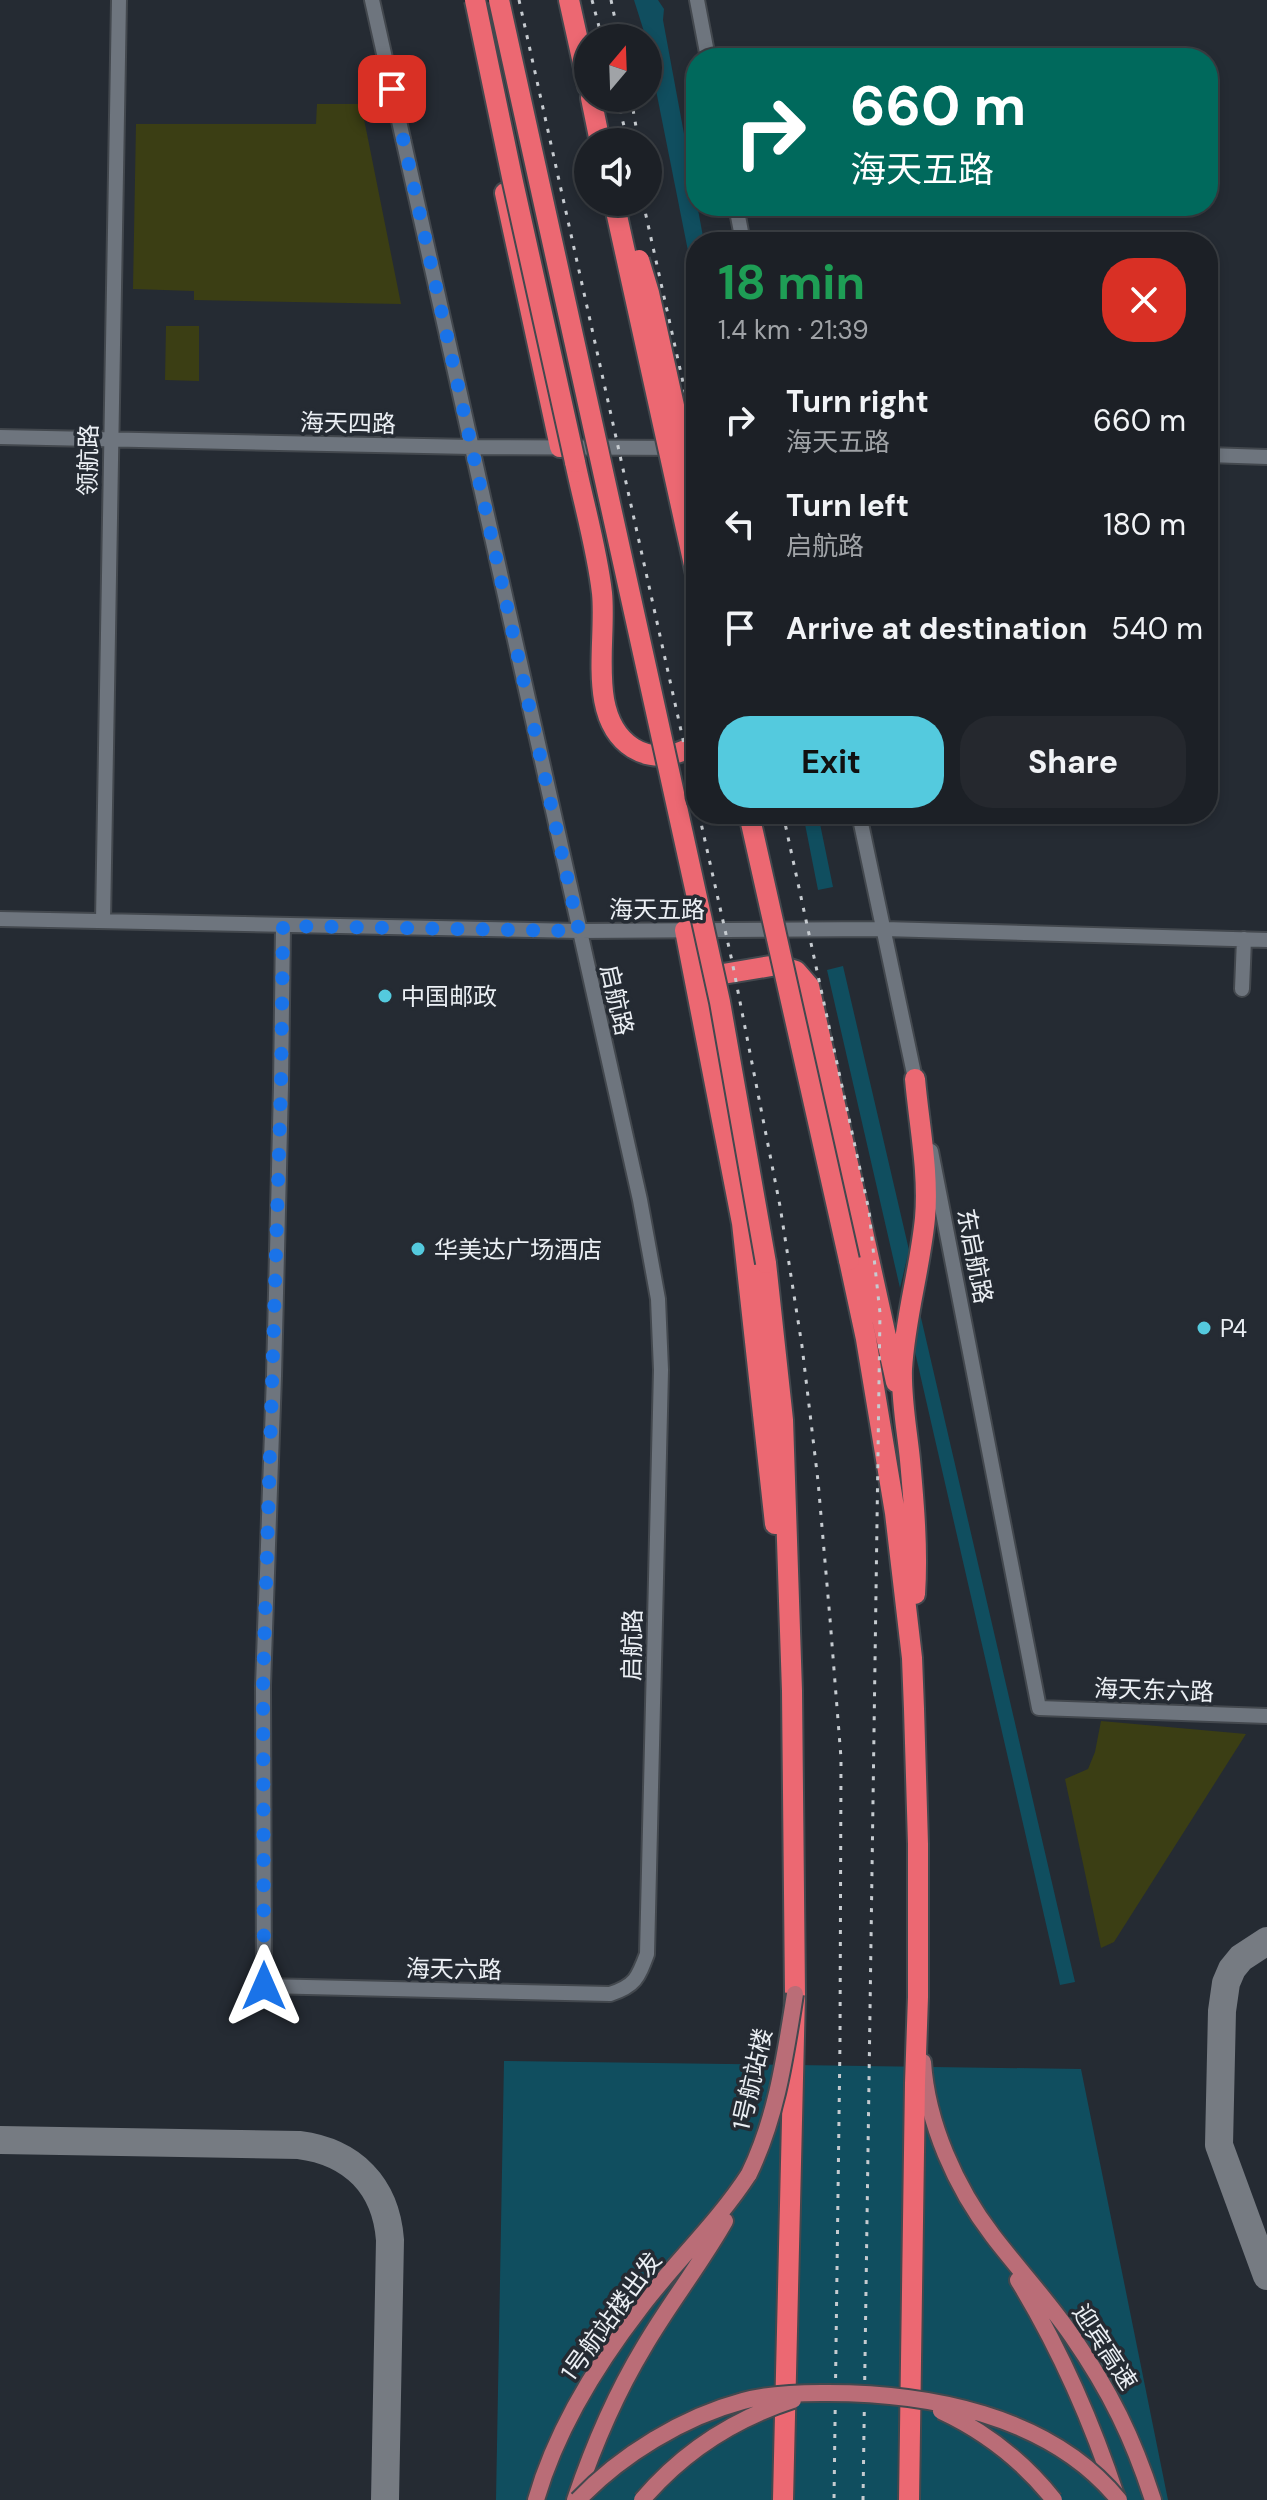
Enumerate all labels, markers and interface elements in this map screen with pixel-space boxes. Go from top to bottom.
north arrow [574,24,662,112]
map controls [574,24,662,216]
pin [358,55,426,123]
icon: arrive [370,67,414,111]
text: 660 m [850,69,1026,142]
icon: right [718,80,822,184]
button: sound [574,128,662,216]
text: 海天五路 [850,146,994,193]
text: 18 min [718,251,865,314]
button: close [1102,258,1186,342]
text: 1.4 km · 21:39 [718,313,869,347]
text: Turn right [786,382,929,421]
icon: right [718,398,762,442]
text: 660 m [1093,401,1186,440]
street label: 海天四路 [300,407,396,439]
street label: 领航路 [72,424,104,496]
text: 海天五路 [786,425,890,459]
text: Turn left [786,486,909,525]
icon: left [718,502,762,546]
text: 180 m [1103,505,1186,544]
text: 启航路 [786,529,864,563]
icon: arrive [718,606,762,650]
text: Arrive at destination [786,609,1087,648]
text: 540 m [1111,609,1203,648]
button: Exit [718,716,944,808]
button: Share [960,716,1186,808]
street label: 海天五路 [609,894,705,925]
street label: 启航路 [594,961,640,1039]
place label: 中国邮政 [401,981,497,1012]
marker: 中国邮政 [376,987,394,1005]
street label: 东启航路 [951,1206,999,1306]
place label: 华美达广场酒店 [434,1234,602,1265]
marker: 华美达广场酒店 [409,1240,427,1258]
place label: P4 [1220,1313,1247,1344]
marker: P4 [1195,1319,1213,1337]
street label: 启航路 [616,1609,648,1681]
street label: 海天东六路 [1093,1672,1215,1708]
position arrow [222,1944,306,2028]
street label: 海天六路 [406,1953,502,1985]
street label: 1号航站楼 [725,2025,779,2133]
street label: 1号航站楼出发 [554,2246,668,2386]
street label: 迎宾高速 [1066,2298,1144,2396]

